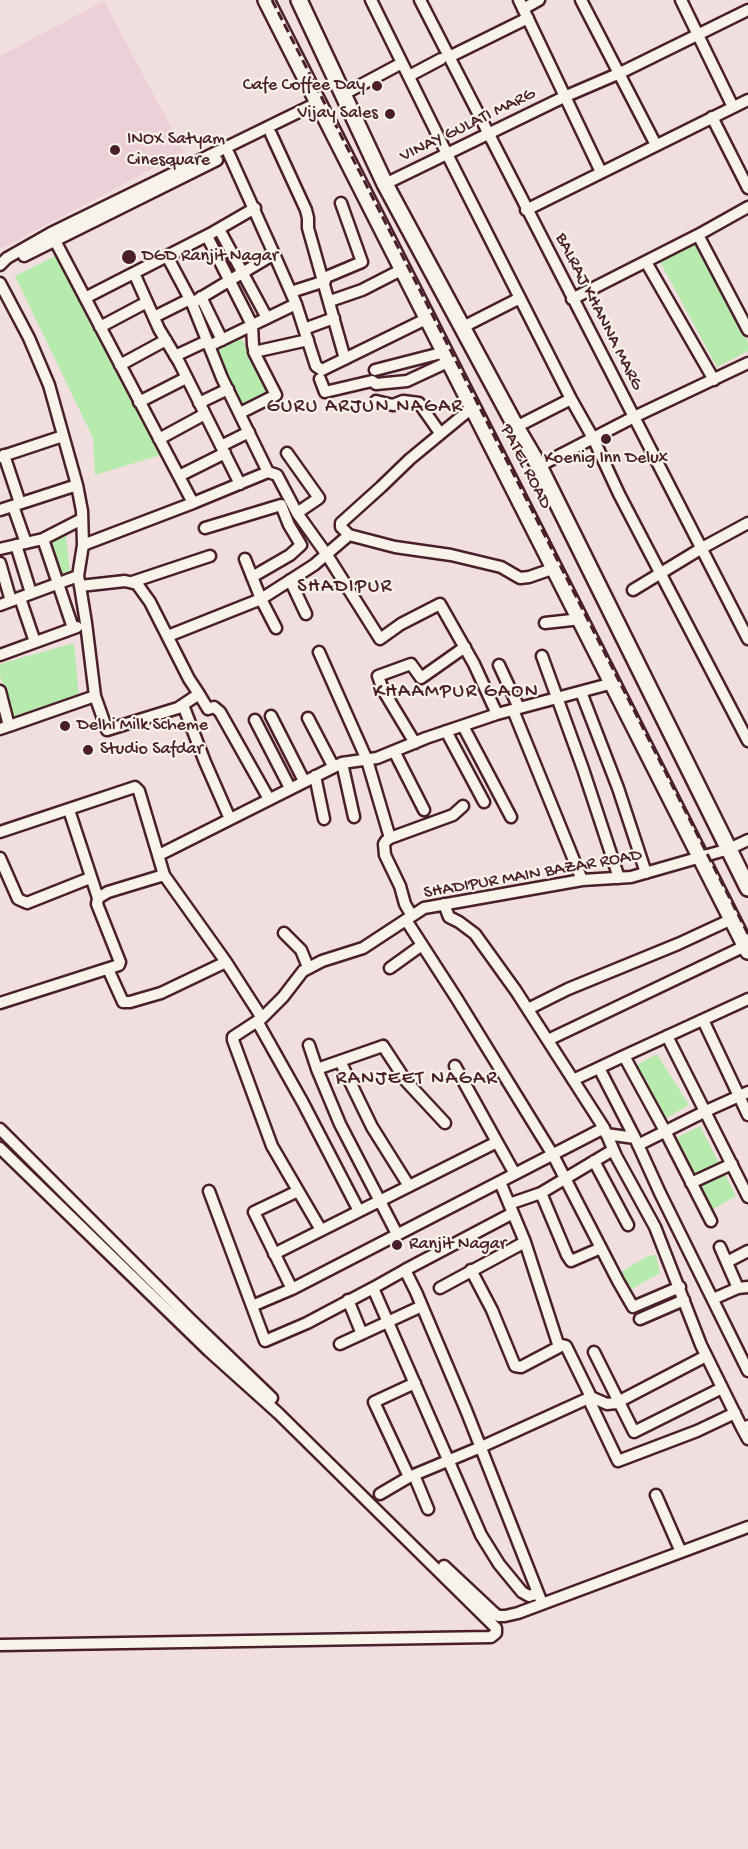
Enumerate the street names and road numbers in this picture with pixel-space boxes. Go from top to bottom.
street label: VINAY GULATI MARG [397,84,539,168]
street label: BALRAJ KHANNA MARG [549,230,647,394]
street label: PATEL ROAD [494,421,556,513]
street label: SHADIPUR MAIN BAZAR ROAD [422,845,644,905]

